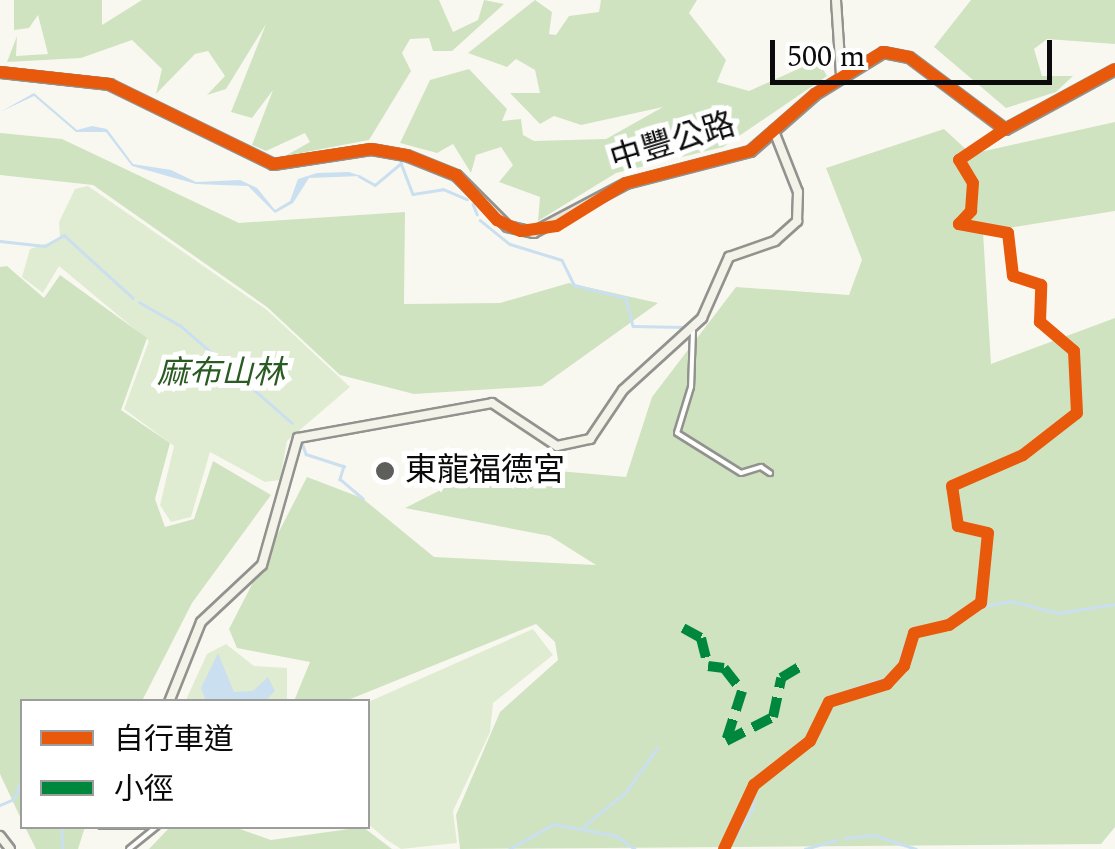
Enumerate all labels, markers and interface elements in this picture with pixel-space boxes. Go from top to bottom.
scale bar [775,20,1058,82]
text: 500 m [787,34,865,80]
street label: 中豐公路 [606,106,740,180]
park label: 麻布山林 [157,355,285,393]
place label: 東龍福德宮 [405,452,565,490]
marker: 東龍福德宮 [374,460,396,482]
legend [20,699,370,829]
text: 自行車道 [114,717,234,763]
text: 小徑 [114,767,174,813]

